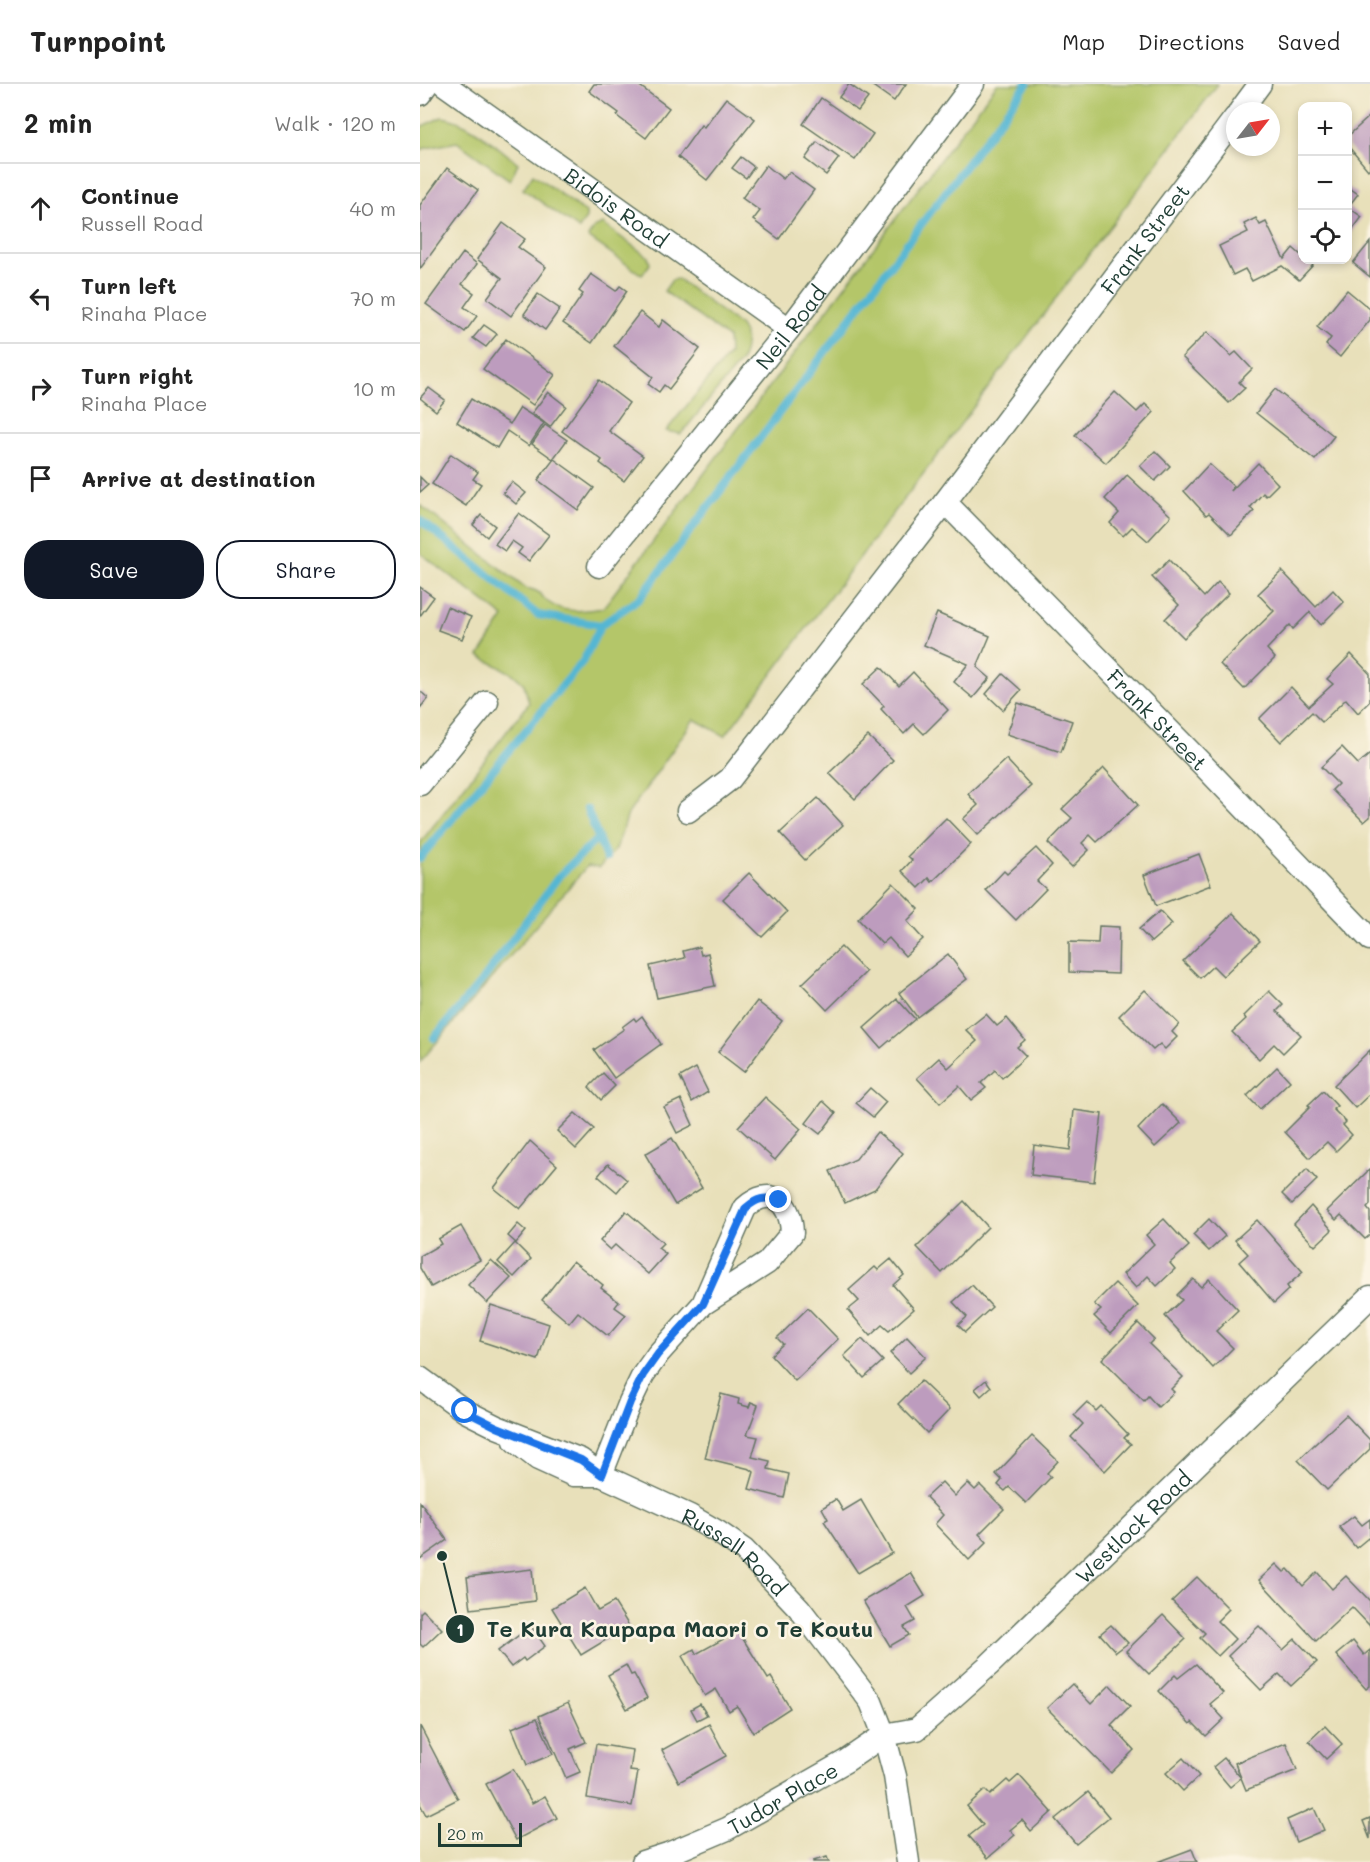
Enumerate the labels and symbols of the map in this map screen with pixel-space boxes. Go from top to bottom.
north arrow [1226,102,1280,156]
street label: Bidois Road [560,161,674,253]
street label: Frank Street [1094,177,1195,299]
street label: Neil Road [749,279,831,374]
street label: Frank Street [1102,663,1214,776]
route end [765,1186,791,1212]
route start [451,1397,477,1423]
street label: Westlock Road [1069,1464,1196,1589]
street label: Russell Road [678,1501,793,1601]
callout: Te Kura Kaupapa Maori o Te Koutu [445,1609,886,1649]
text: Te Kura Kaupapa Maori o Te Koutu [487,1614,873,1643]
text: 1 [456,1617,464,1641]
street label: Tudor Place [722,1755,842,1840]
scale bar [438,1820,522,1848]

